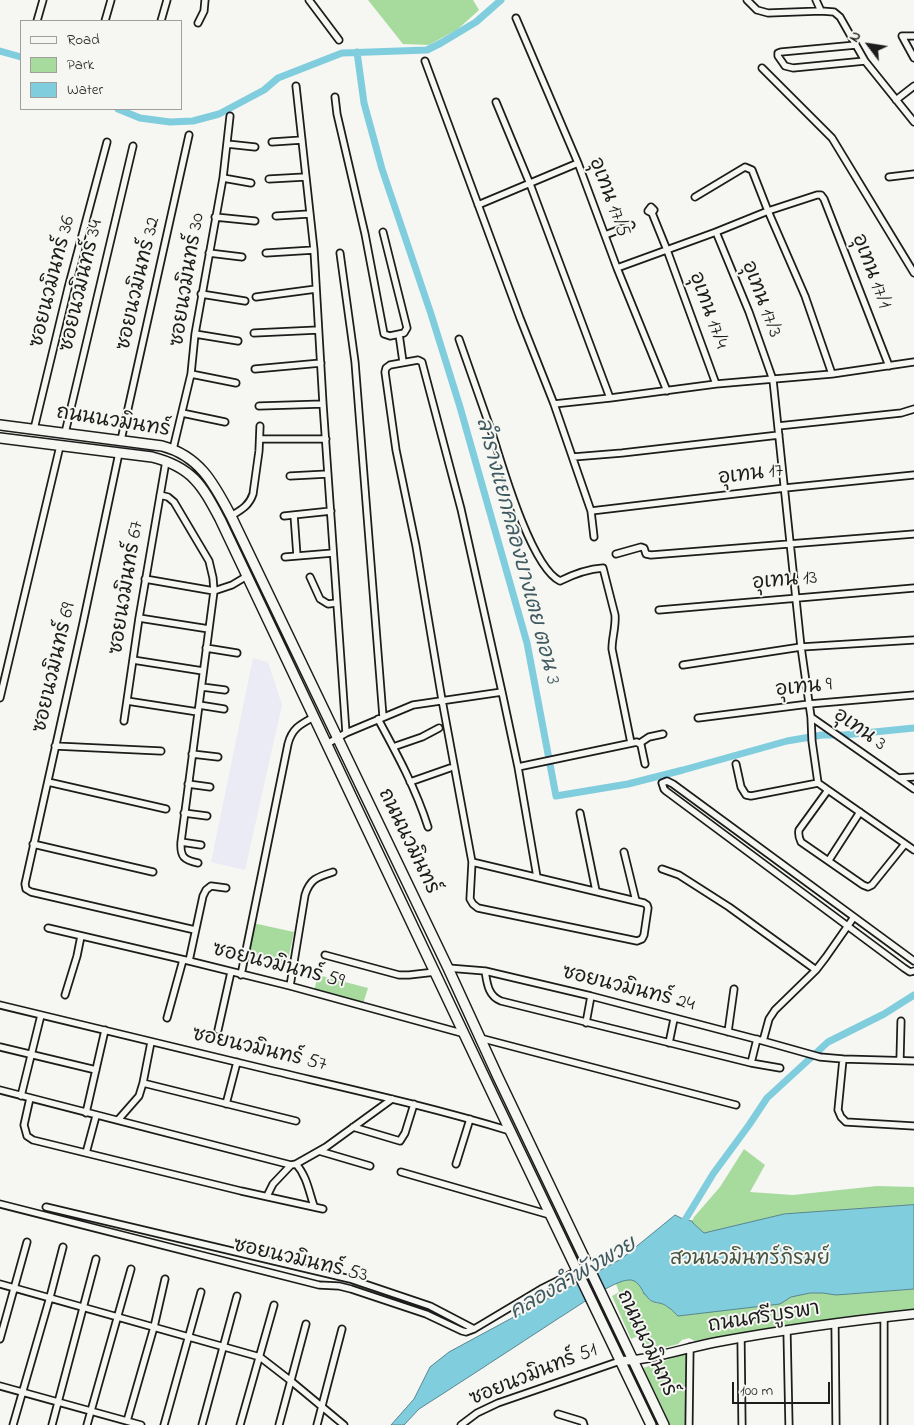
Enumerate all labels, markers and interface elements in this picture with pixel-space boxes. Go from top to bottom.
legend [20,20,182,110]
north arrow [844,20,894,70]
text: N [844,28,867,46]
text: Road [67,29,100,51]
text: Park [67,54,94,76]
text: Water [67,79,103,101]
street label: อุเทน 17/5 [582,155,634,241]
street label: ซอยนวมินทร์ 30 [167,212,211,348]
street label: ซอยนวมินทร์ 36 [26,214,82,350]
street label: ซอยนวมินทร์ 32 [113,215,167,353]
street label: ซอยนวมินทร์ 34 [56,218,110,354]
street label: อุเทน 17/1 [845,231,895,313]
street label: อุเทน 17/3 [735,259,785,341]
street label: อุเทน 17/4 [682,270,732,352]
street label: ถนนนวมินทร์ [54,402,172,444]
water label: ลำรางแยกคลองบางเตย ตอน 3 [468,415,564,687]
street label: อุเทน 17 [717,460,785,492]
street label: ซอยนวมินทร์ 67 [106,520,150,656]
street label: อุเทน 13 [752,567,818,597]
street label: ซอยนวมินทร์ 69 [29,601,83,735]
street label: อุเทน 9 [775,674,833,704]
street label: อุเทน 3 [828,704,890,758]
street label: ถนนนวมินทร์ [371,785,443,899]
street label: ซอยนวมินทร์ 59 [209,939,347,995]
street label: ซอยนวมินทร์ 24 [559,962,697,1018]
street label: ซอยนวมินทร์ 57 [189,1024,329,1078]
water label: คลองลำพังพวย [506,1234,642,1326]
street label: ซอยนวมินทร์ 53 [230,1235,370,1289]
park label: สวนนวมินทร์ภิรมย์ [670,1249,830,1273]
street label: ถนนนวมินทร์ [610,1287,680,1401]
street label: ถนนศรีบูรพา [707,1298,821,1340]
street label: ซอยนวมินทร์ 51 [467,1339,601,1413]
scale bar [734,1372,832,1404]
text: 100 m [740,1380,773,1402]

